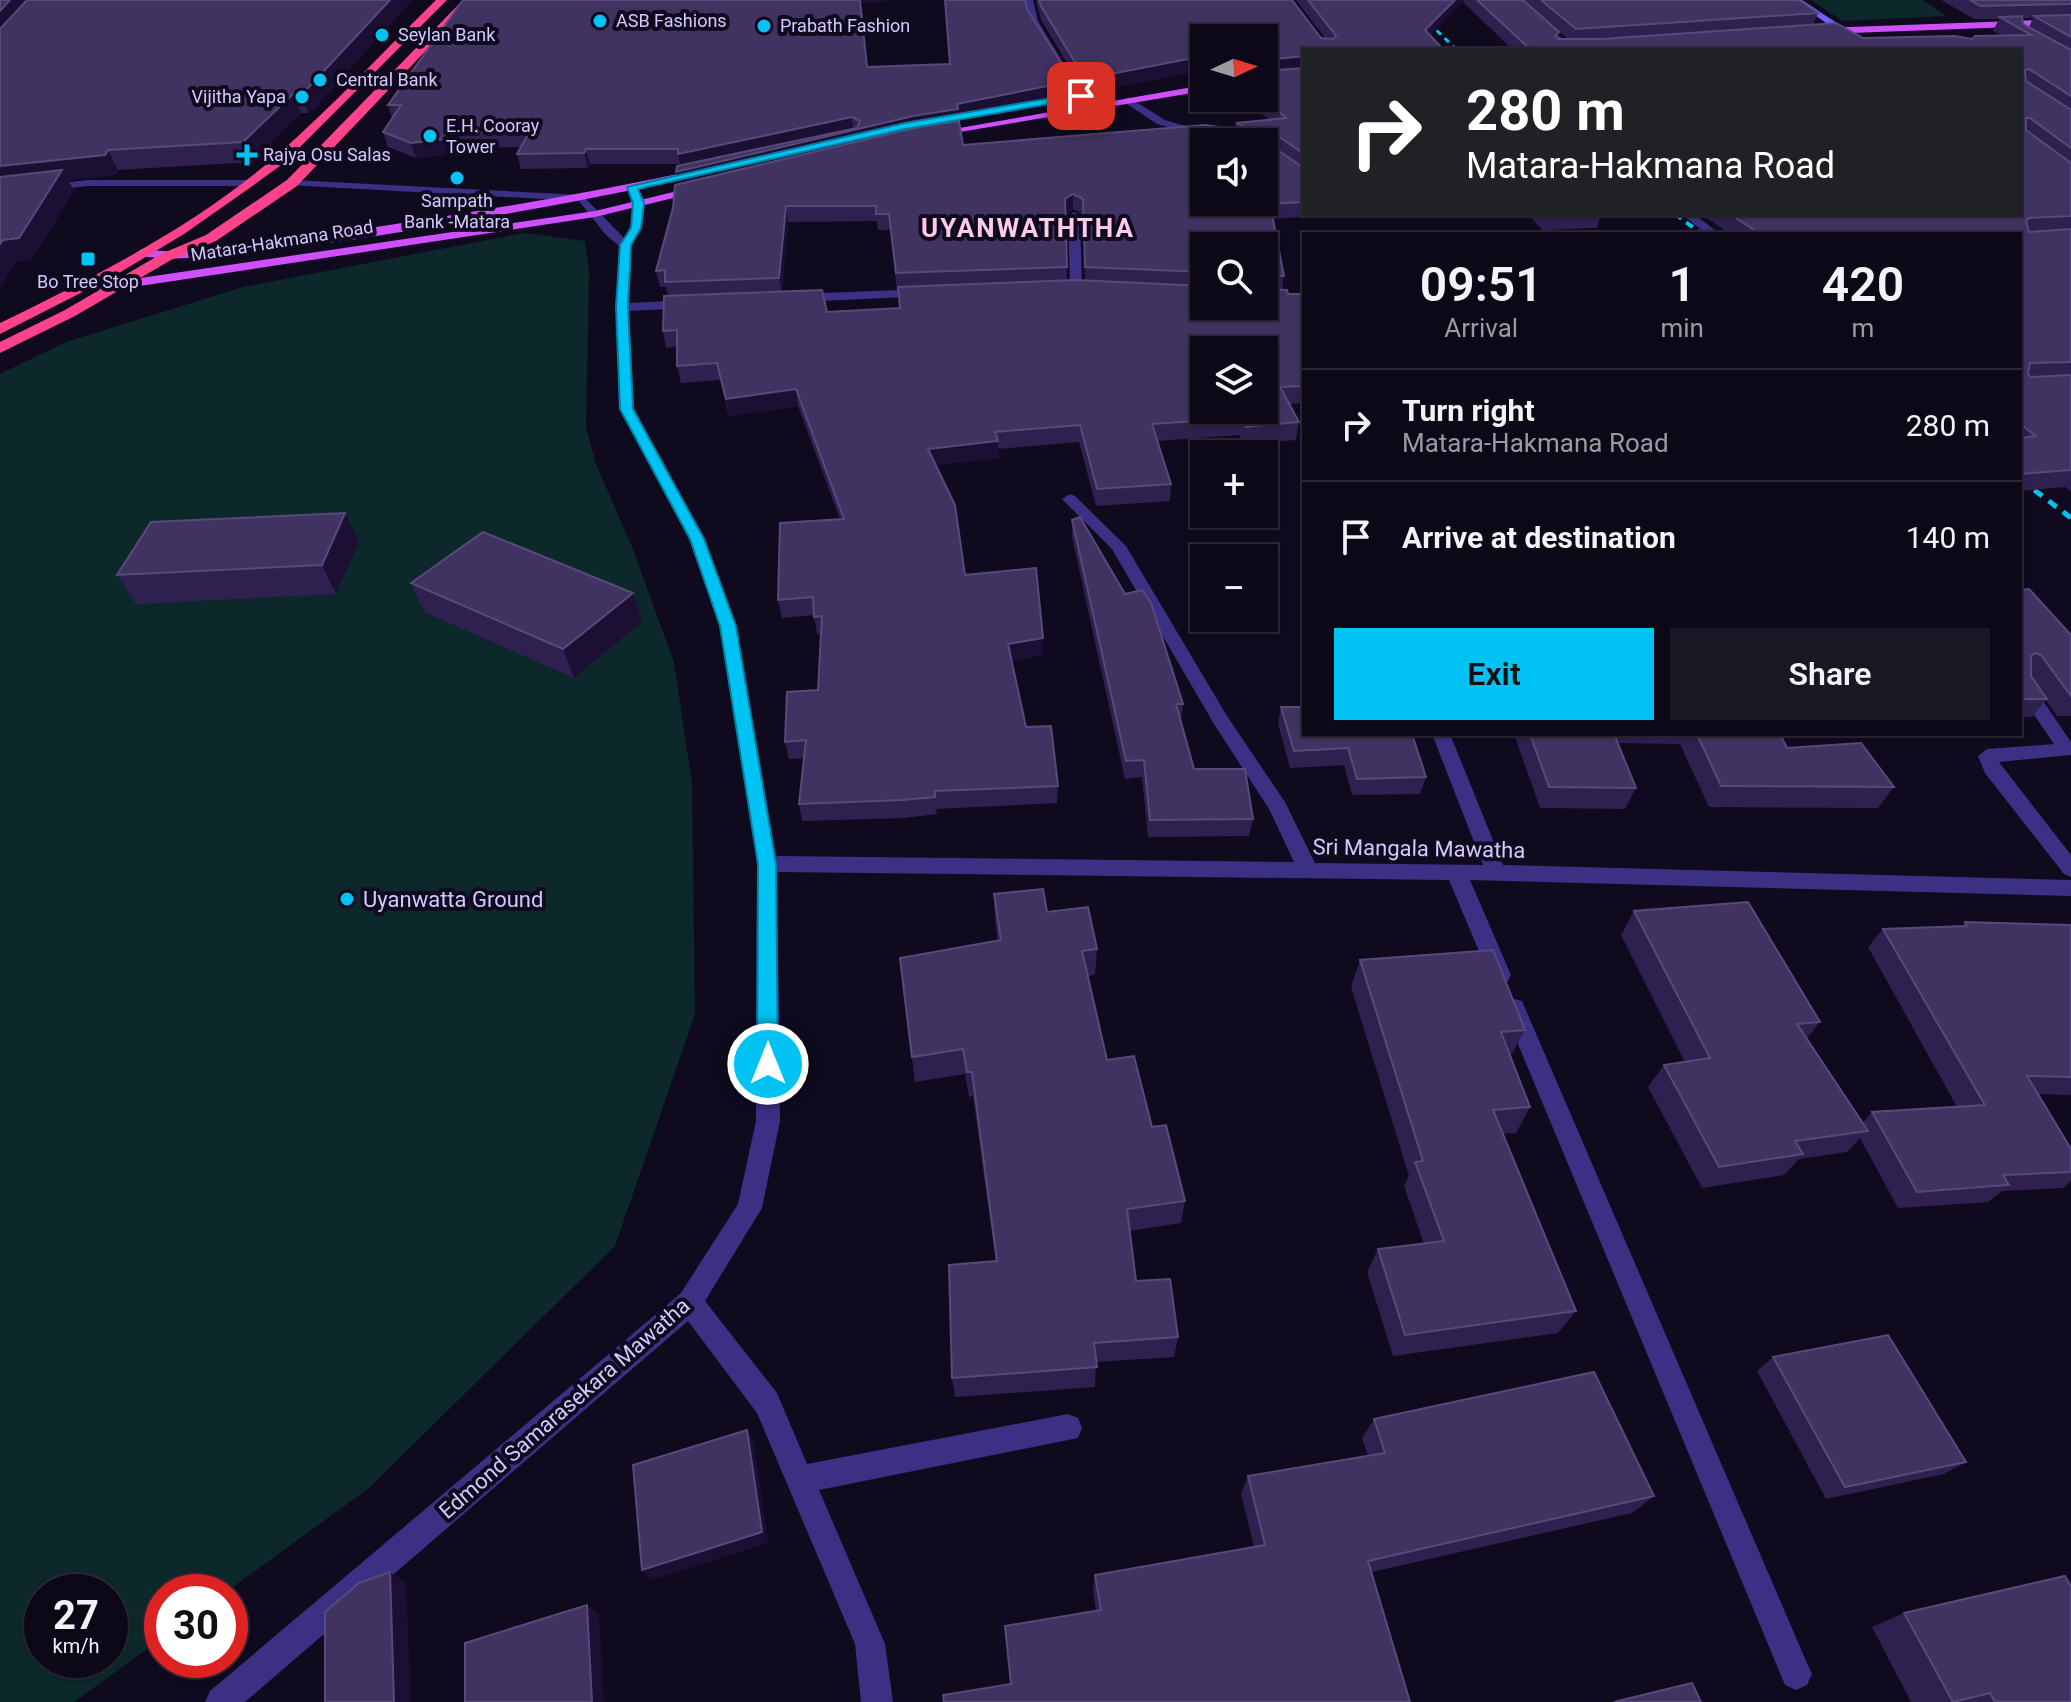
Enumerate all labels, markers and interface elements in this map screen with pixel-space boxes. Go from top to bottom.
place label: ASB Fashions [616,10,727,31]
marker: ASB Fashions [591,12,609,30]
place label: Prabath Fashion [780,15,910,36]
marker: Prabath Fashion [755,17,773,35]
place label: Seylan Bank [398,24,496,45]
north arrow [1190,24,1278,112]
map controls [1190,24,1278,632]
marker: Seylan Bank [373,26,391,44]
pin [1047,62,1115,130]
place label: Central Bank [336,69,438,90]
marker: Central Bank [311,71,329,89]
icon: arrive [1059,74,1103,118]
text: 280 m [1466,78,1625,144]
icon: right [1334,80,1438,184]
place label: Vijitha Yapa [192,86,286,107]
marker: Vijitha Yapa [293,88,311,106]
place label: E.H. Cooray Tower [446,115,540,157]
marker: E.H. Cooray Tower [421,127,439,145]
button: sound [1190,128,1278,216]
place label: Rajya Osu Salas [263,144,391,165]
text: Matara-Hakmana Road [1466,145,1835,187]
marker: Rajya Osu Salas [238,146,256,164]
marker: Sampath Bank -Matara [448,169,466,187]
place label: Sampath Bank -Matara [404,190,510,232]
district label: UYANWATHTHA [921,213,1135,243]
street label: Matara-Hakmana Road [189,216,375,265]
button: search [1190,232,1278,320]
marker: Bo Tree Stop [79,250,97,268]
text: 09:51 [1420,256,1543,313]
text: 1 [1669,256,1696,313]
text: 420 [1822,256,1904,313]
place label: Bo Tree Stop [37,271,139,292]
text: Arrival [1444,313,1518,343]
text: min [1660,313,1704,343]
text: m [1852,313,1874,343]
button: layers [1190,336,1278,424]
text: Turn right [1402,393,1535,428]
icon: right [1334,403,1378,447]
text: 280 m [1906,408,1990,443]
text: Matara-Hakmana Road [1402,428,1669,458]
button: + [1190,440,1278,528]
icon: arrive [1334,515,1378,559]
text: Arrive at destination [1402,520,1676,555]
text: 140 m [1906,520,1990,555]
button: − [1190,544,1278,632]
button: Exit [1334,628,1654,720]
button: Share [1670,628,1990,720]
street label: Sri Mangala Mawatha [1312,834,1526,863]
place label: Uyanwatta Ground [363,887,543,912]
marker: Uyanwatta Ground [338,890,356,908]
position arrow [726,1022,810,1106]
street label: Edmond Samarasekara Mawatha [434,1293,695,1524]
speed limit sign: 30 [144,1574,248,1678]
text: 27 [53,1592,99,1639]
text: km/h [53,1634,99,1658]

